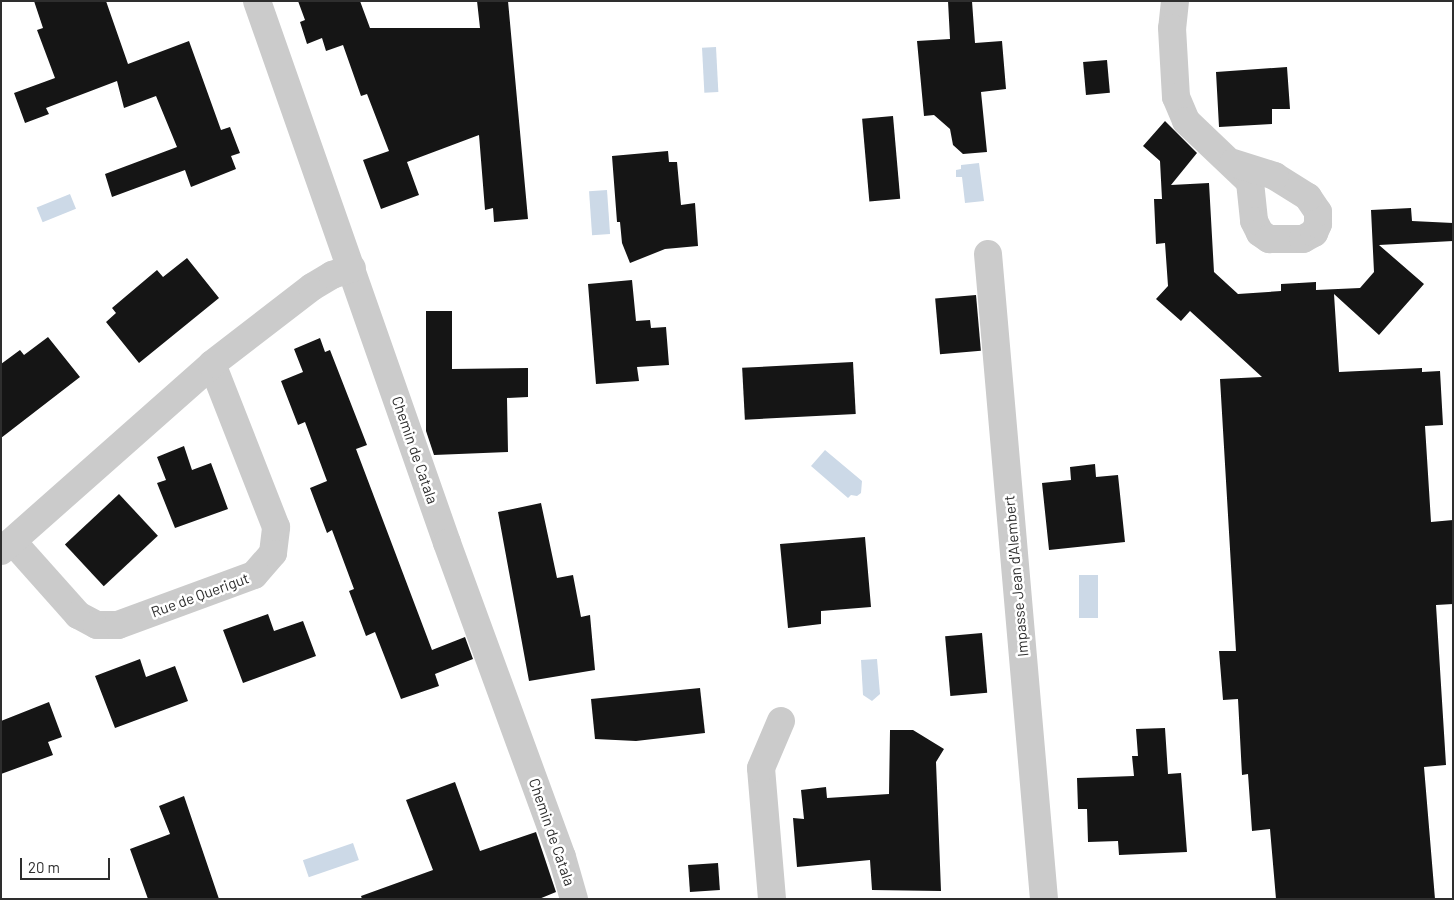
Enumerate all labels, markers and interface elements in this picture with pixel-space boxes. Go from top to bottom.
street label: Chemin de Catala [388,394,442,506]
street label: Impasse Jean d'Alembert [1000,494,1032,658]
street label: Rue de Querigut [149,569,251,621]
street label: Chemin de Catala [525,776,579,888]
scale bar [22,848,112,880]
text: 20 m [28,858,60,876]

